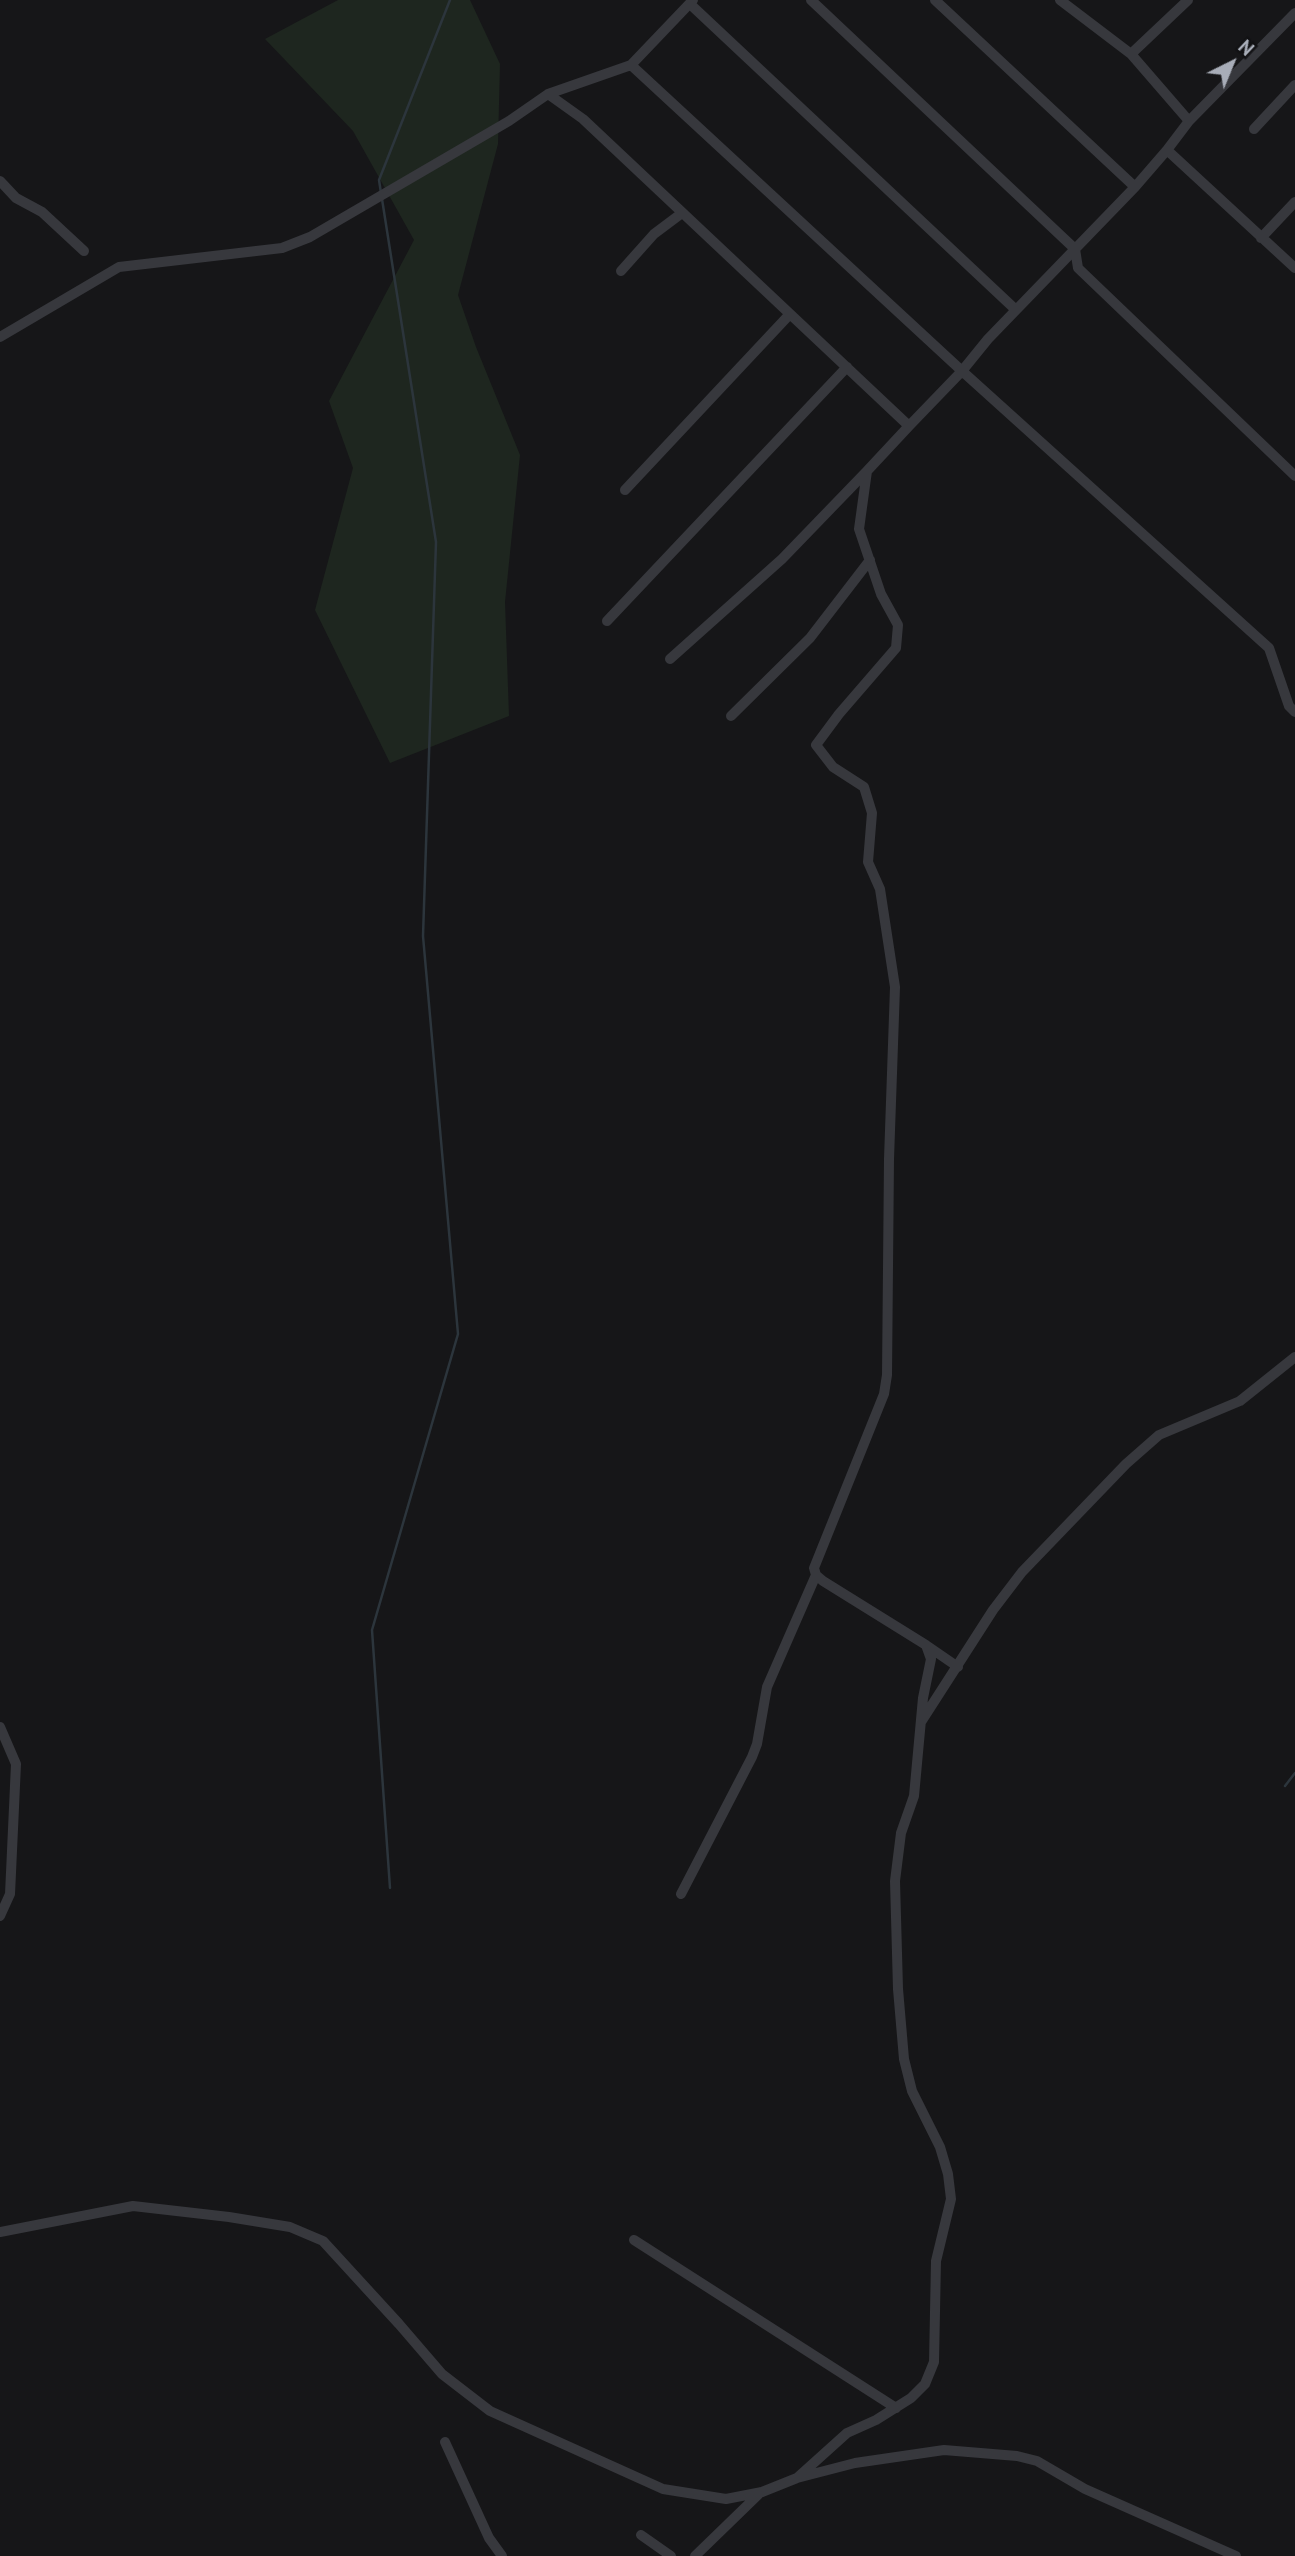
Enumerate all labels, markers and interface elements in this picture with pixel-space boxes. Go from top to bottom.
north arrow [1197,28,1267,98]
text: N [1234,35,1259,61]

